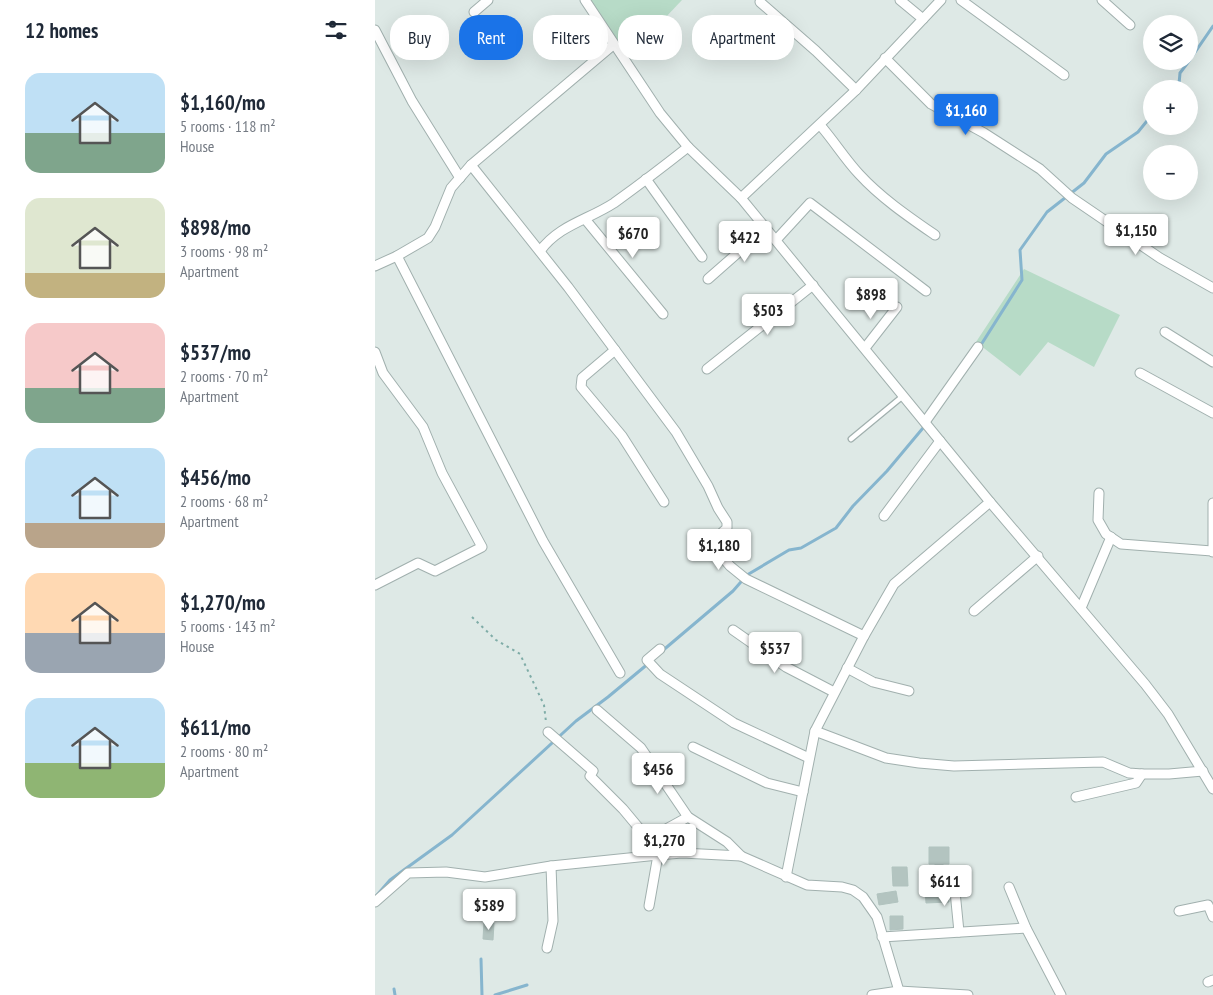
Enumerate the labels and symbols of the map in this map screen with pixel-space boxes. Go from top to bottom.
pin: $1,160 [925,94,1007,136]
pin: $1,150 [1095,214,1177,256]
pin: $670 [603,216,663,259]
pin: $422 [715,220,775,263]
pin: $898 [841,278,901,320]
pin: $503 [738,294,798,336]
pin: $1,180 [678,528,760,571]
pin: $537 [745,632,805,674]
pin: $456 [628,752,688,795]
pin: $1,270 [623,824,705,866]
pin: $611 [915,864,975,907]
pin: $589 [459,888,519,931]

